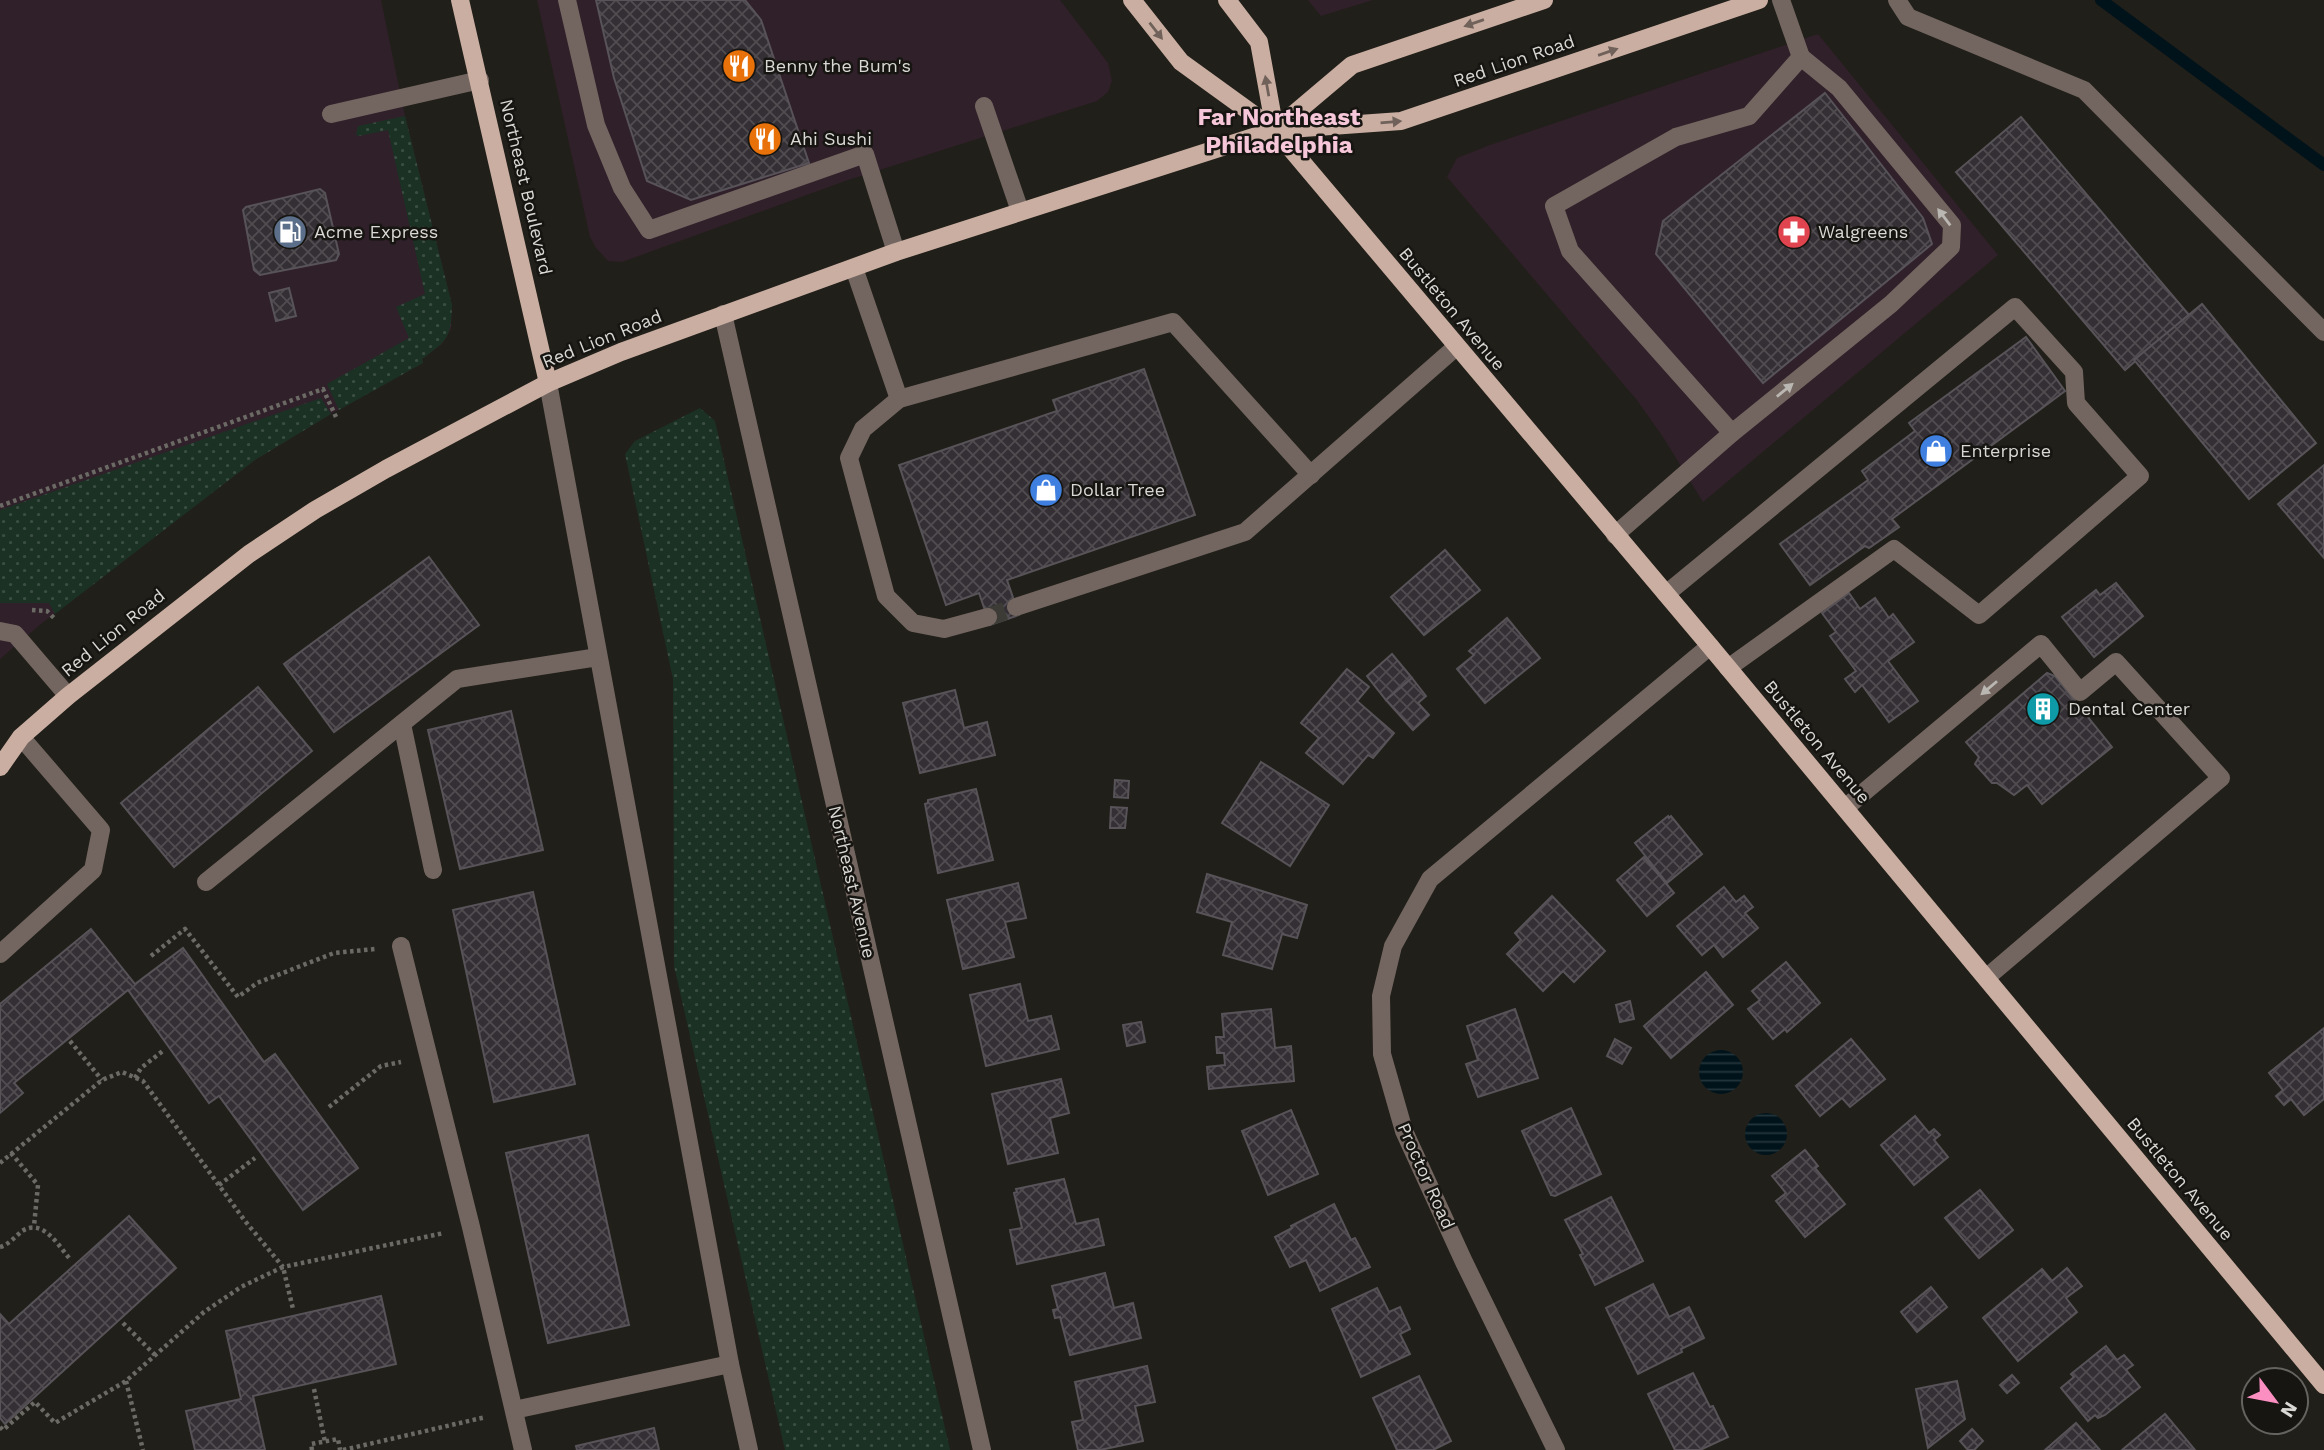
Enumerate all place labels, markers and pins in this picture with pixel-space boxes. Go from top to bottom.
restaurant icon: Benny the Bum's [720,47,758,85]
place label: Benny the Bum's [764,55,911,76]
restaurant icon: Ahi Sushi [746,120,784,158]
place label: Ahi Sushi [790,128,872,149]
fuel station icon: Acme Express [271,213,309,251]
pharmacy icon: Walgreens [1775,213,1813,251]
place label: Acme Express [314,221,438,242]
place label: Walgreens [1818,221,1908,242]
shop icon: Enterprise [1917,432,1955,470]
place label: Enterprise [1960,440,2051,461]
shop icon: Dollar Tree [1027,471,1065,509]
place label: Dollar Tree [1070,479,1165,500]
building icon: Dental Center [2024,690,2062,728]
place label: Dental Center [2068,698,2190,719]

